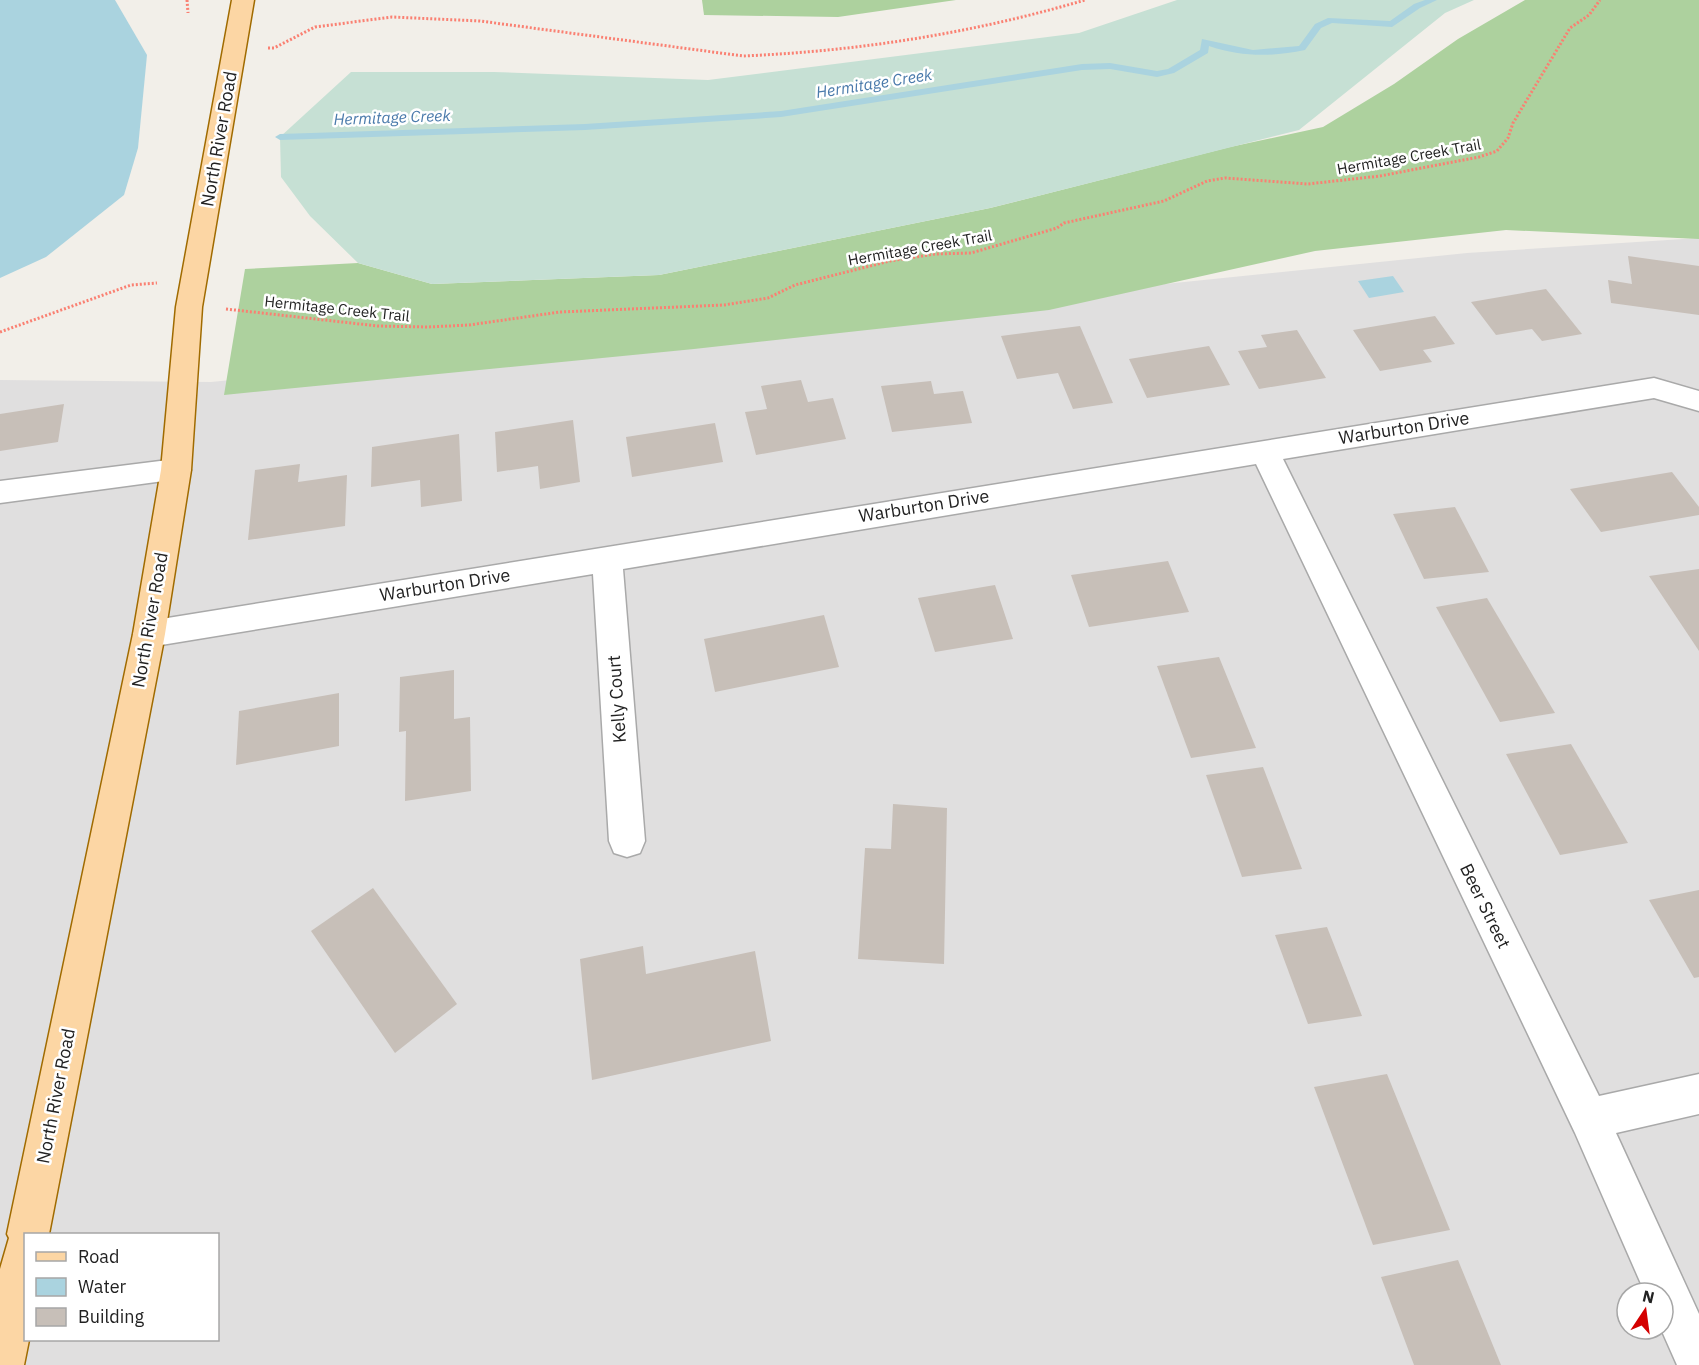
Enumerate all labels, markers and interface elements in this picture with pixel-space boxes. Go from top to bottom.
water label: Hermitage Creek [815,64,934,102]
street label: North River Road [195,69,242,208]
water label: Hermitage Creek [333,105,452,129]
street label: Hermitage Creek Trail [1335,134,1482,179]
street label: Hermitage Creek Trail [846,225,993,270]
street label: Hermitage Creek Trail [263,291,411,326]
street label: Warburton Drive [1337,406,1471,449]
street label: Warburton Drive [857,484,991,527]
street label: North River Road [126,550,173,689]
street label: Warburton Drive [378,563,512,606]
street label: Kelly Court [602,654,631,744]
street label: Beer Street [1455,860,1516,952]
street label: North River Road [31,1026,80,1165]
legend [24,1233,219,1341]
text: Road [78,1245,119,1268]
text: Water [78,1275,127,1298]
north arrow [1615,1281,1675,1341]
text: N [1640,1285,1656,1307]
text: Building [78,1305,145,1328]

